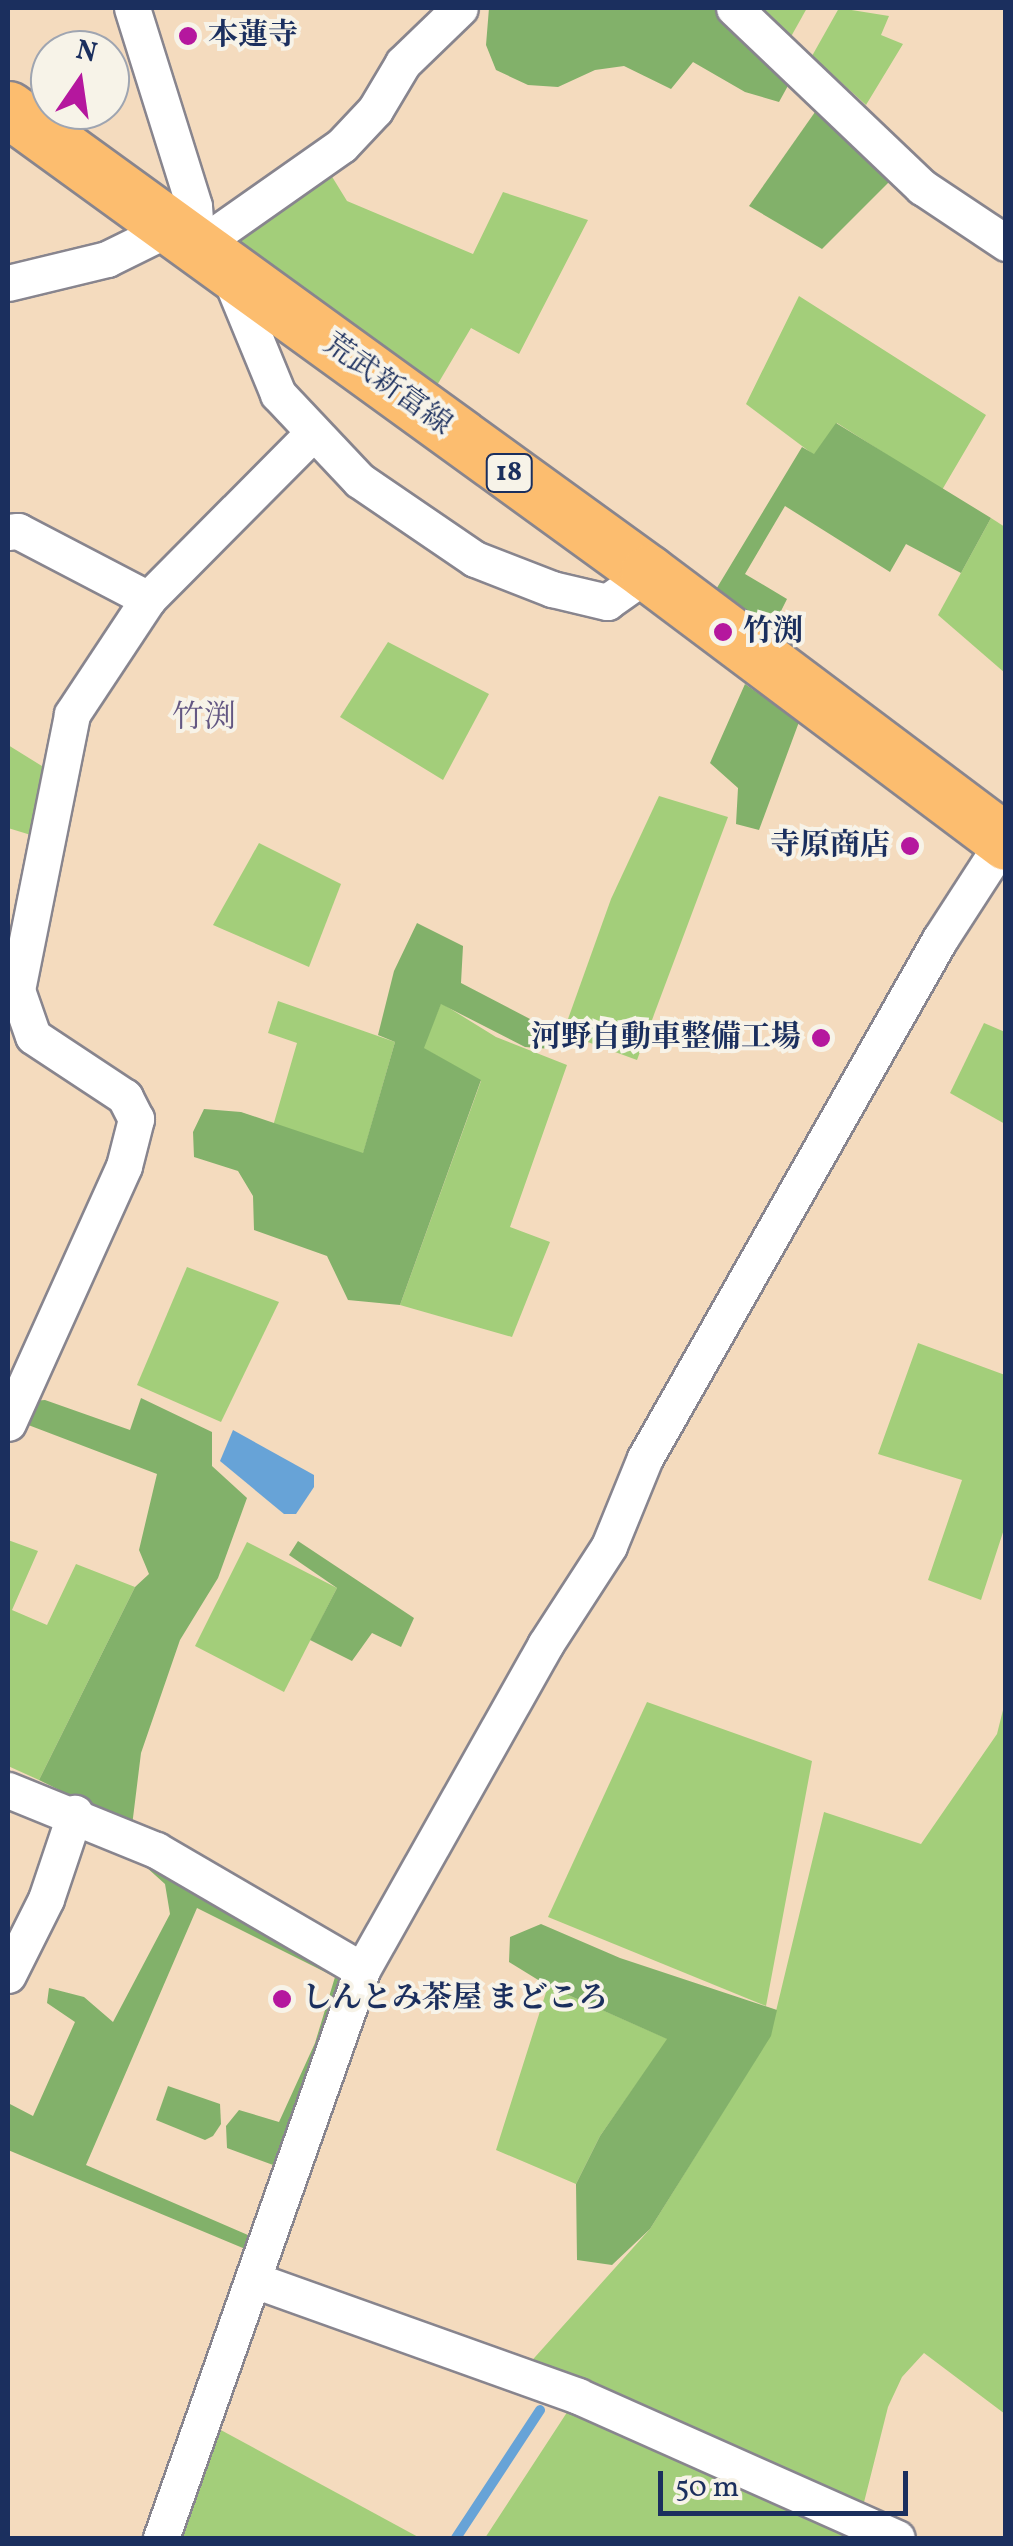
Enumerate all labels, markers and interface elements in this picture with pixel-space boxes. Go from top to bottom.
place label: 本蓮寺 [208,18,298,54]
marker: 本蓮寺 [177,25,199,47]
north arrow [30,30,130,130]
text: N [72,31,101,74]
street label: 荒武新富線 [316,326,458,444]
road number: 18 [484,450,534,496]
place label: 竹渕 [743,614,803,650]
marker: 竹渕 [712,621,734,643]
district label: 竹渕 [172,700,236,738]
place label: 寺原商店 [770,828,890,864]
marker: 寺原商店 [899,835,921,857]
place label: 河野自動車整備工場 [531,1020,801,1056]
marker: 河野自動車整備工場 [810,1027,832,1049]
place label: しんとみ茶屋 まどころ [302,1981,608,2017]
marker: しんとみ茶屋 まどころ [271,1988,293,2010]
scale bar [663,2451,913,2513]
text: 50 m [675,2467,739,2509]

